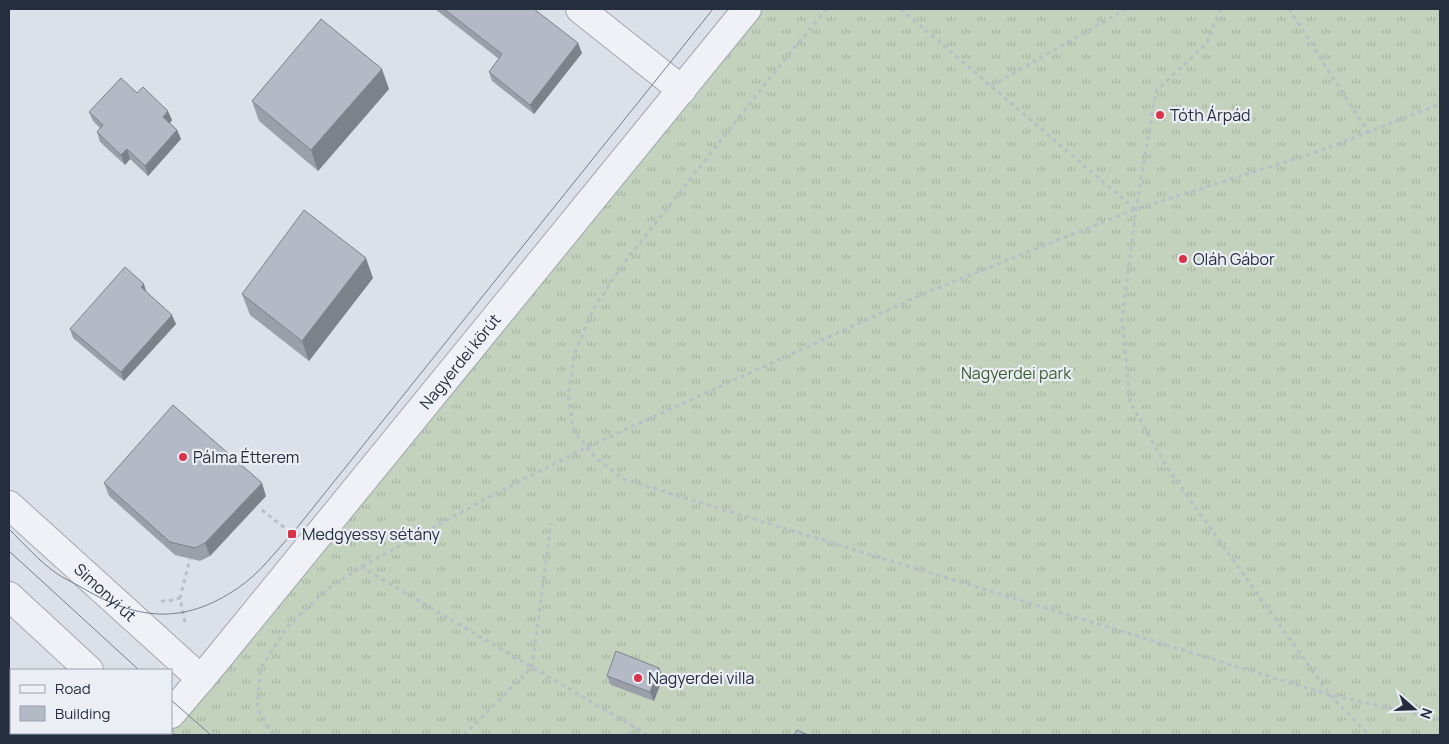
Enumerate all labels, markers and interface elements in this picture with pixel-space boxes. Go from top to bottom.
place label: Tóth Árpád [1170,104,1251,126]
marker: Tóth Árpád [1154,109,1166,121]
place label: Oláh Gábor [1193,248,1275,270]
marker: Oláh Gábor [1177,253,1189,265]
street label: Nagyerdei körút [414,309,506,414]
park label: Nagyerdei park [961,362,1072,384]
place label: Pálma Étterem [193,446,299,468]
marker: Pálma Étterem [177,451,189,463]
place label: Medgyessy sétány [302,523,441,545]
marker: Medgyessy sétány [286,528,298,540]
street label: Simonyi út [69,558,141,626]
place label: Nagyerdei villa [648,667,754,689]
legend [10,669,172,734]
marker: Nagyerdei villa [632,672,644,684]
text: Road [55,678,91,699]
north arrow [1389,684,1439,734]
text: Building [55,703,110,724]
text: N [1416,706,1437,722]

